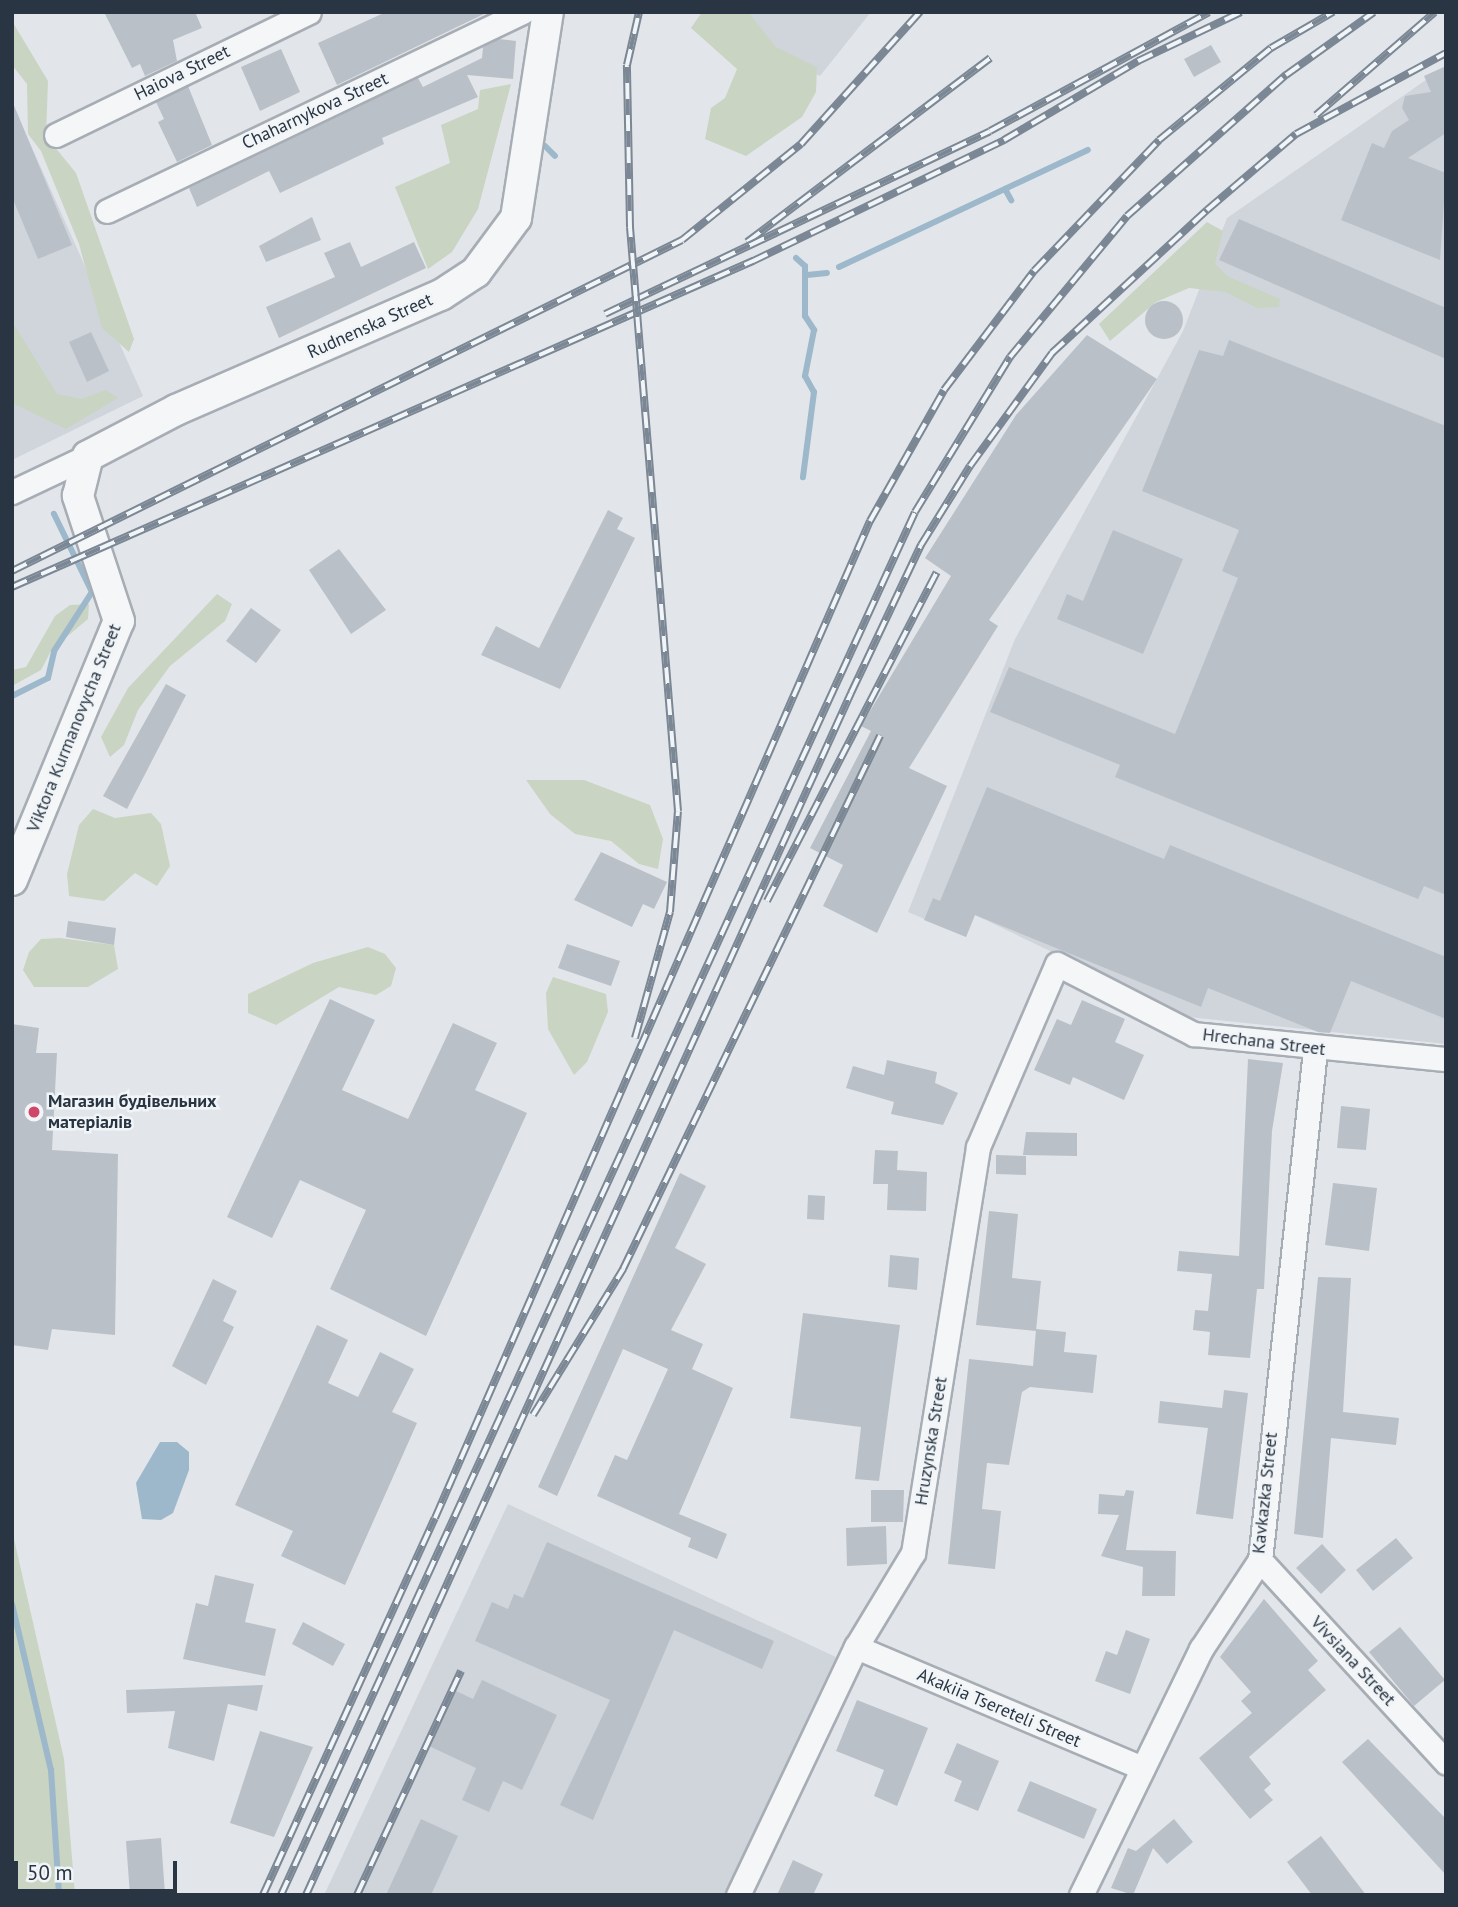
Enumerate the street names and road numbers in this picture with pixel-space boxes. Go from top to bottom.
street label: Haiova Street [131,41,233,105]
street label: Chaharnykova Street [239,68,391,154]
street label: Rudnenska Street [304,289,436,363]
street label: Viktora Kurmanovycha Street [22,621,126,835]
street label: Hrechana Street [1201,1024,1327,1060]
street label: Hruzynska Street [910,1375,952,1507]
street label: Kavkazka Street [1248,1431,1282,1555]
street label: Vivsiana Street [1306,1612,1400,1710]
street label: Akakiia Tsereteli Street [914,1664,1084,1752]

